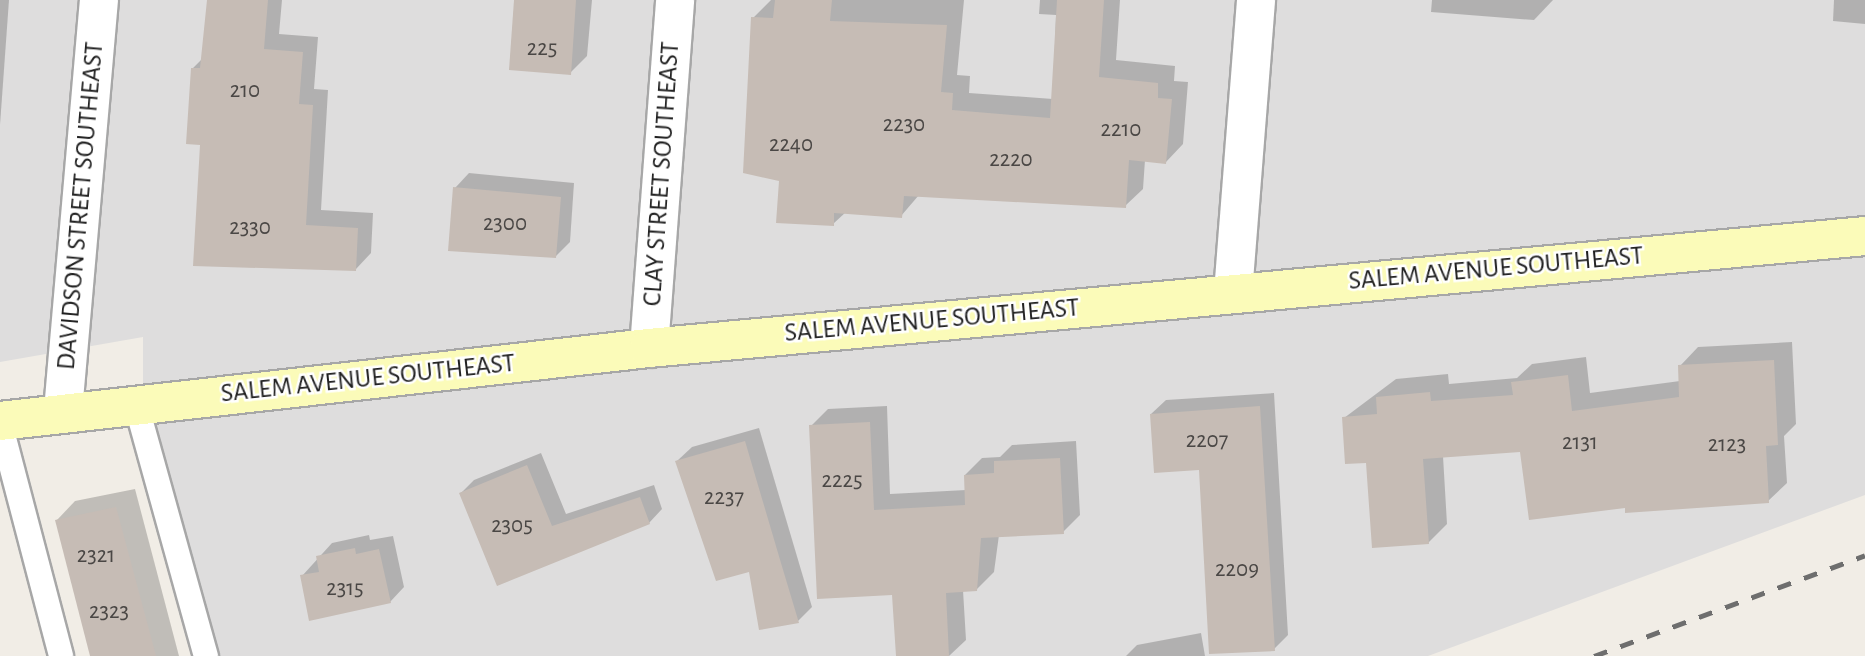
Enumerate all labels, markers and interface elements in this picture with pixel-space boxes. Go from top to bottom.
house number: 225 [527,35,557,63]
street label: DAVIDSON STREET SOUTHEAST [51,41,111,371]
street label: CLAY STREET SOUTHEAST [637,41,687,307]
house number: 210 [230,77,260,105]
house number: 2230 [883,111,925,139]
house number: 2210 [1101,116,1141,144]
house number: 2240 [769,131,813,159]
house number: 2220 [989,146,1033,174]
house number: 2300 [483,210,527,238]
house number: 2330 [229,214,271,242]
street label: SALEM AVENUE SOUTHEAST [1347,241,1645,297]
street label: SALEM AVENUE SOUTHEAST [783,293,1081,349]
street label: SALEM AVENUE SOUTHEAST [219,348,517,410]
house number: 2207 [1186,427,1228,455]
house number: 2131 [1562,429,1598,457]
house number: 2123 [1708,431,1746,459]
house number: 2225 [821,467,863,495]
house number: 2237 [704,484,744,512]
house number: 2305 [491,512,533,540]
house number: 2321 [77,542,115,570]
house number: 2209 [1215,556,1259,584]
house number: 2315 [326,575,364,603]
house number: 2323 [89,598,129,626]

